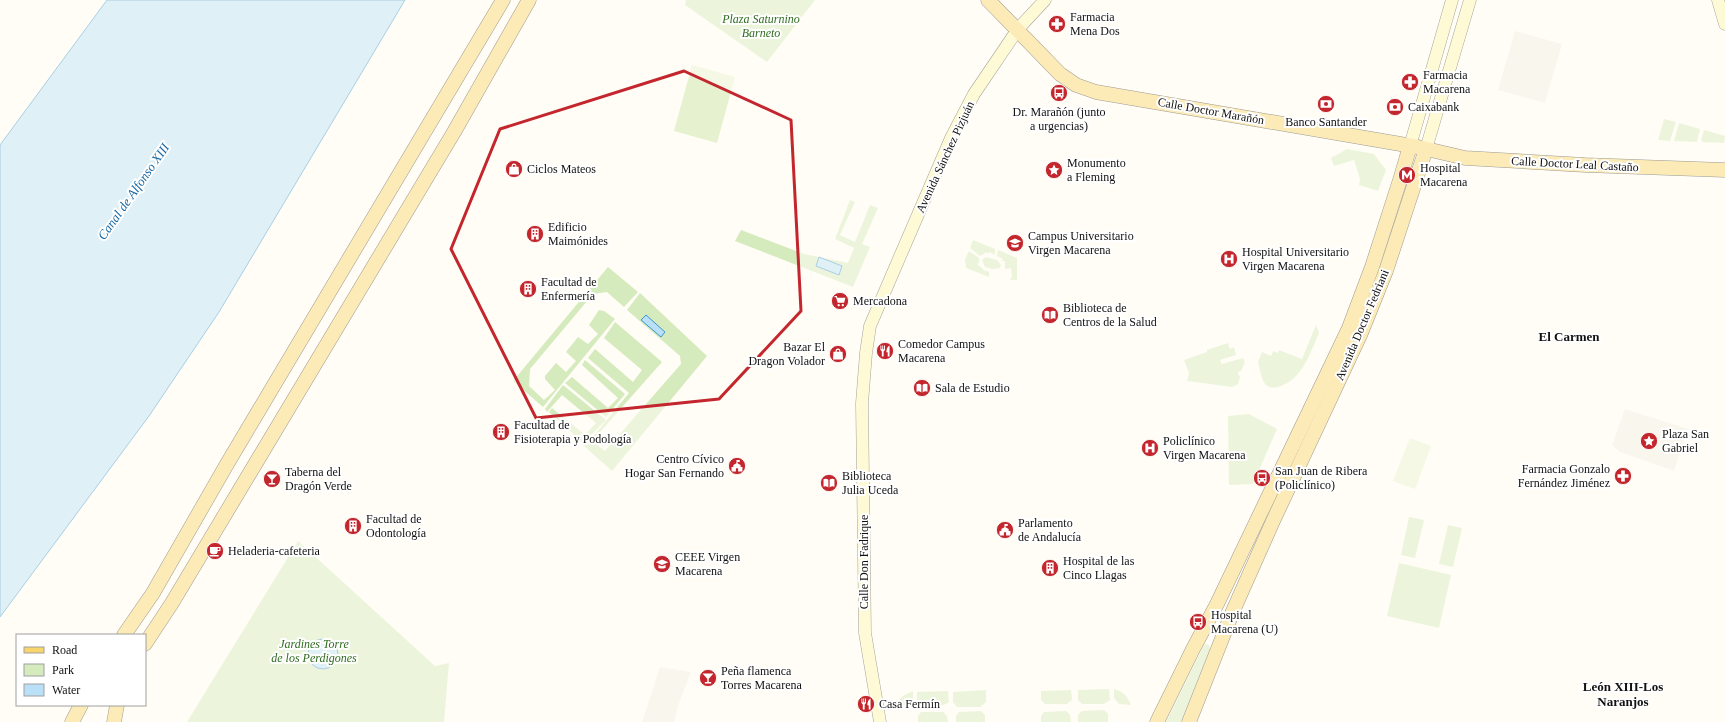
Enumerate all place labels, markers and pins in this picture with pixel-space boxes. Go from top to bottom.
place label: Farmacia Mena Dos [1070,10,1120,38]
pharmacy icon: Farmacia Mena Dos [1047,14,1067,34]
place label: Farmacia Macarena [1423,68,1471,96]
pharmacy icon: Farmacia Macarena [1400,72,1420,92]
bus stop icon: Dr. Marañón (junto a urgencias) [1049,83,1069,103]
bank icon: Banco Santander [1316,94,1336,114]
bank icon: Caixabank [1385,97,1405,117]
place label: Caixabank [1408,100,1459,114]
place label: Dr. Marañón (junto a urgencias) [1013,105,1105,133]
place label: Banco Santander [1285,115,1367,129]
place label: Monumento a Fleming [1067,156,1126,184]
shop icon: Ciclos Mateos [504,159,524,179]
place icon: Monumento a Fleming [1044,160,1064,180]
place label: Hospital Macarena [1420,161,1468,189]
place label: Ciclos Mateos [527,162,596,176]
metro station icon: Hospital Macarena [1397,165,1417,185]
place label: Edificio Maimónides [548,220,608,248]
building icon: Edificio Maimónides [525,224,545,244]
place label: Campus Universitario Virgen Macarena [1028,229,1134,257]
school or university icon: Campus Universitario Virgen Macarena [1005,233,1025,253]
place label: Hospital Universitario Virgen Macarena [1242,245,1349,273]
hospital icon: Hospital Universitario Virgen Macarena [1219,249,1239,269]
place label: Facultad de Enfermería [541,275,597,303]
building icon: Facultad de Enfermería [518,279,538,299]
supermarket icon: Mercadona [830,291,850,311]
place label: Mercadona [853,294,908,308]
place label: Biblioteca de Centros de la Salud [1063,301,1157,329]
library icon: Biblioteca de Centros de la Salud [1040,305,1060,325]
place label: Comedor Campus Macarena [898,337,985,365]
place label: Bazar El Dragon Volador [748,340,826,368]
restaurant icon: Comedor Campus Macarena [875,341,895,361]
shop icon: Bazar El Dragon Volador [828,344,848,364]
library icon: Sala de Estudio [912,378,932,398]
place label: Sala de Estudio [935,381,1010,395]
place label: Facultad de Fisioterapia y Podología [514,418,632,446]
building icon: Facultad de Fisioterapia y Podología [491,422,511,442]
place label: Plaza San Gabriel [1662,427,1709,455]
place icon: Plaza San Gabriel [1639,431,1659,451]
place label: Policlínico Virgen Macarena [1163,434,1246,462]
hospital icon: Policlínico Virgen Macarena [1140,438,1160,458]
place label: Centro Cívico Hogar San Fernando [625,452,724,480]
public building icon: Centro Cívico Hogar San Fernando [727,456,747,476]
place label: Farmacia Gonzalo Fernández Jiménez [1518,462,1610,490]
place label: San Juan de Ribera (Policlínico) [1275,464,1368,492]
place label: Taberna del Dragón Verde [285,465,352,493]
pharmacy icon: Farmacia Gonzalo Fernández Jiménez [1613,466,1633,486]
bus stop icon: San Juan de Ribera (Policlínico) [1252,468,1272,488]
bar icon: Taberna del Dragón Verde [262,469,282,489]
place label: Biblioteca Julia Uceda [842,469,899,497]
library icon: Biblioteca Julia Uceda [819,473,839,493]
place label: Facultad de Odontología [366,512,427,540]
building icon: Facultad de Odontología [343,516,363,536]
place label: Parlamento de Andalucía [1018,516,1082,544]
public building icon: Parlamento de Andalucía [995,520,1015,540]
cafe icon: Heladeria-cafeteria [205,541,225,561]
place label: Heladeria-cafeteria [228,544,321,558]
place label: CEEE Virgen Macarena [675,550,740,578]
school or university icon: CEEE Virgen Macarena [652,554,672,574]
place label: Hospital de las Cinco Llagas [1063,554,1135,582]
building icon: Hospital de las Cinco Llagas [1040,558,1060,578]
place label: Hospital Macarena (U) [1211,608,1278,636]
bus stop icon: Hospital Macarena (U) [1188,612,1208,632]
place label: Peña flamenca Torres Macarena [721,664,802,692]
bar icon: Peña flamenca Torres Macarena [698,668,718,688]
restaurant icon: Casa Fermín [856,694,876,714]
place label: Casa Fermín [879,697,940,711]

